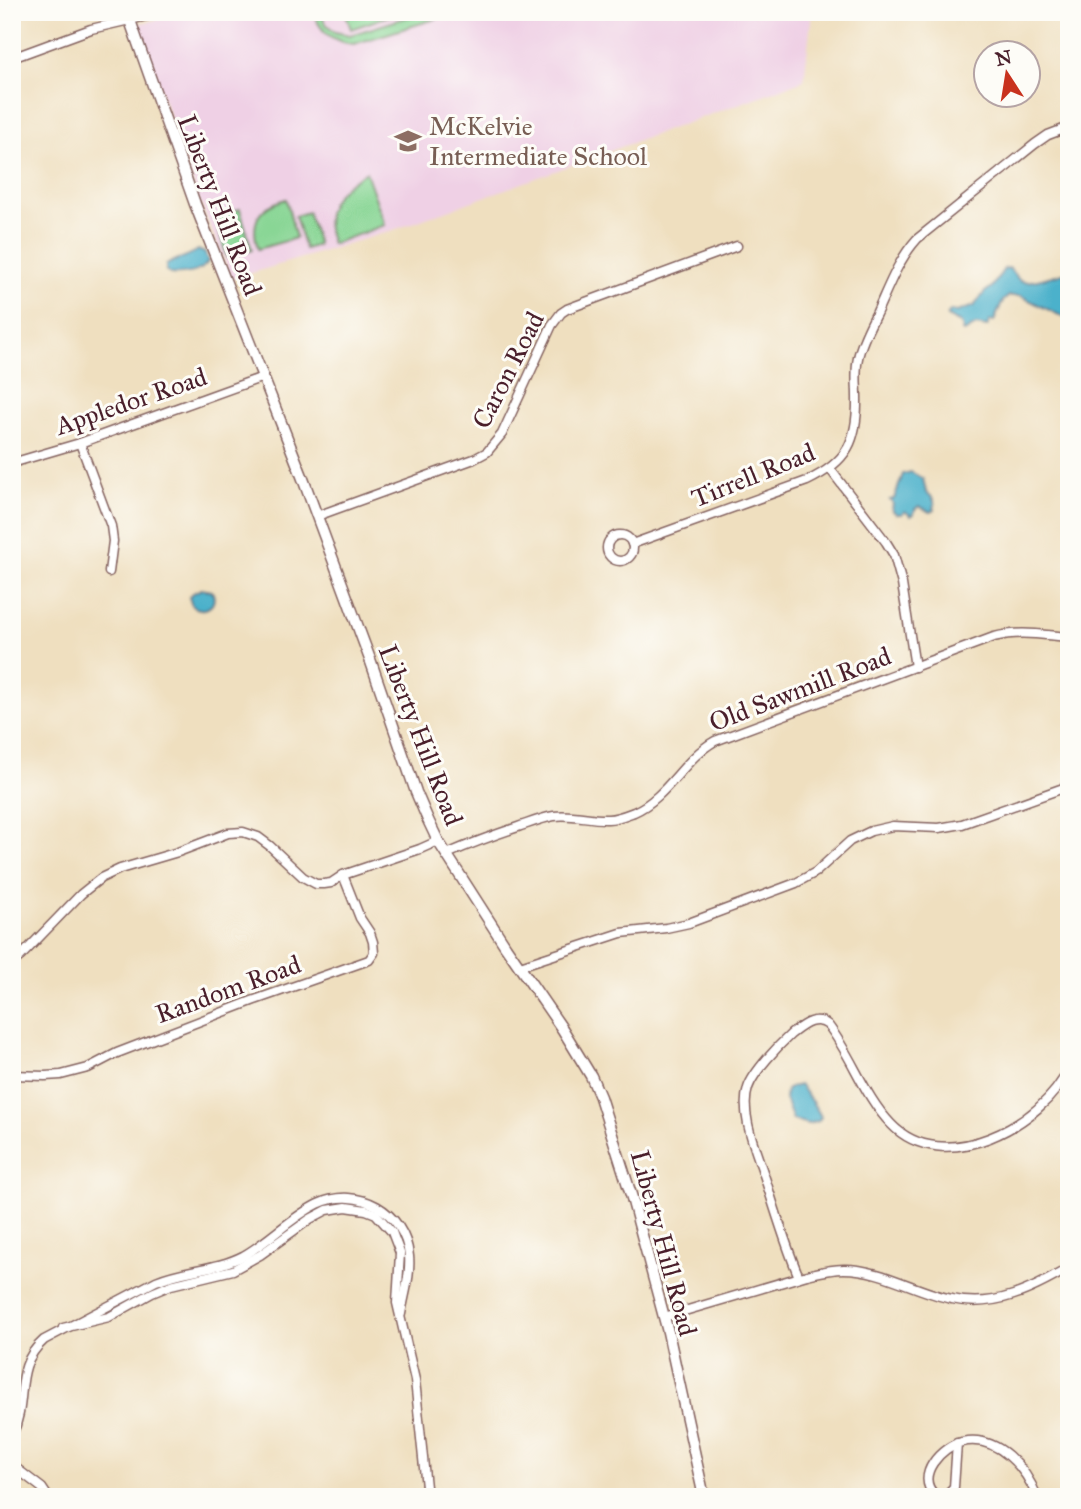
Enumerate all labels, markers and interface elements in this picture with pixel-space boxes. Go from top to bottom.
north arrow [972,38,1042,108]
text: N [993,45,1014,71]
street label: Liberty Hill Road [171,110,269,300]
place label: McKelvie Intermediate School [429,110,647,172]
school or university icon: McKelvie Intermediate School [393,126,423,156]
street label: Caron Road [465,306,551,434]
street label: Appledor Road [50,360,211,442]
street label: Tirrell Road [687,436,819,514]
street label: Liberty Hill Road [372,640,470,830]
street label: Old Sawmill Road [705,640,895,738]
street label: Random Road [151,948,305,1030]
street label: Liberty Hill Road [624,1147,704,1339]

